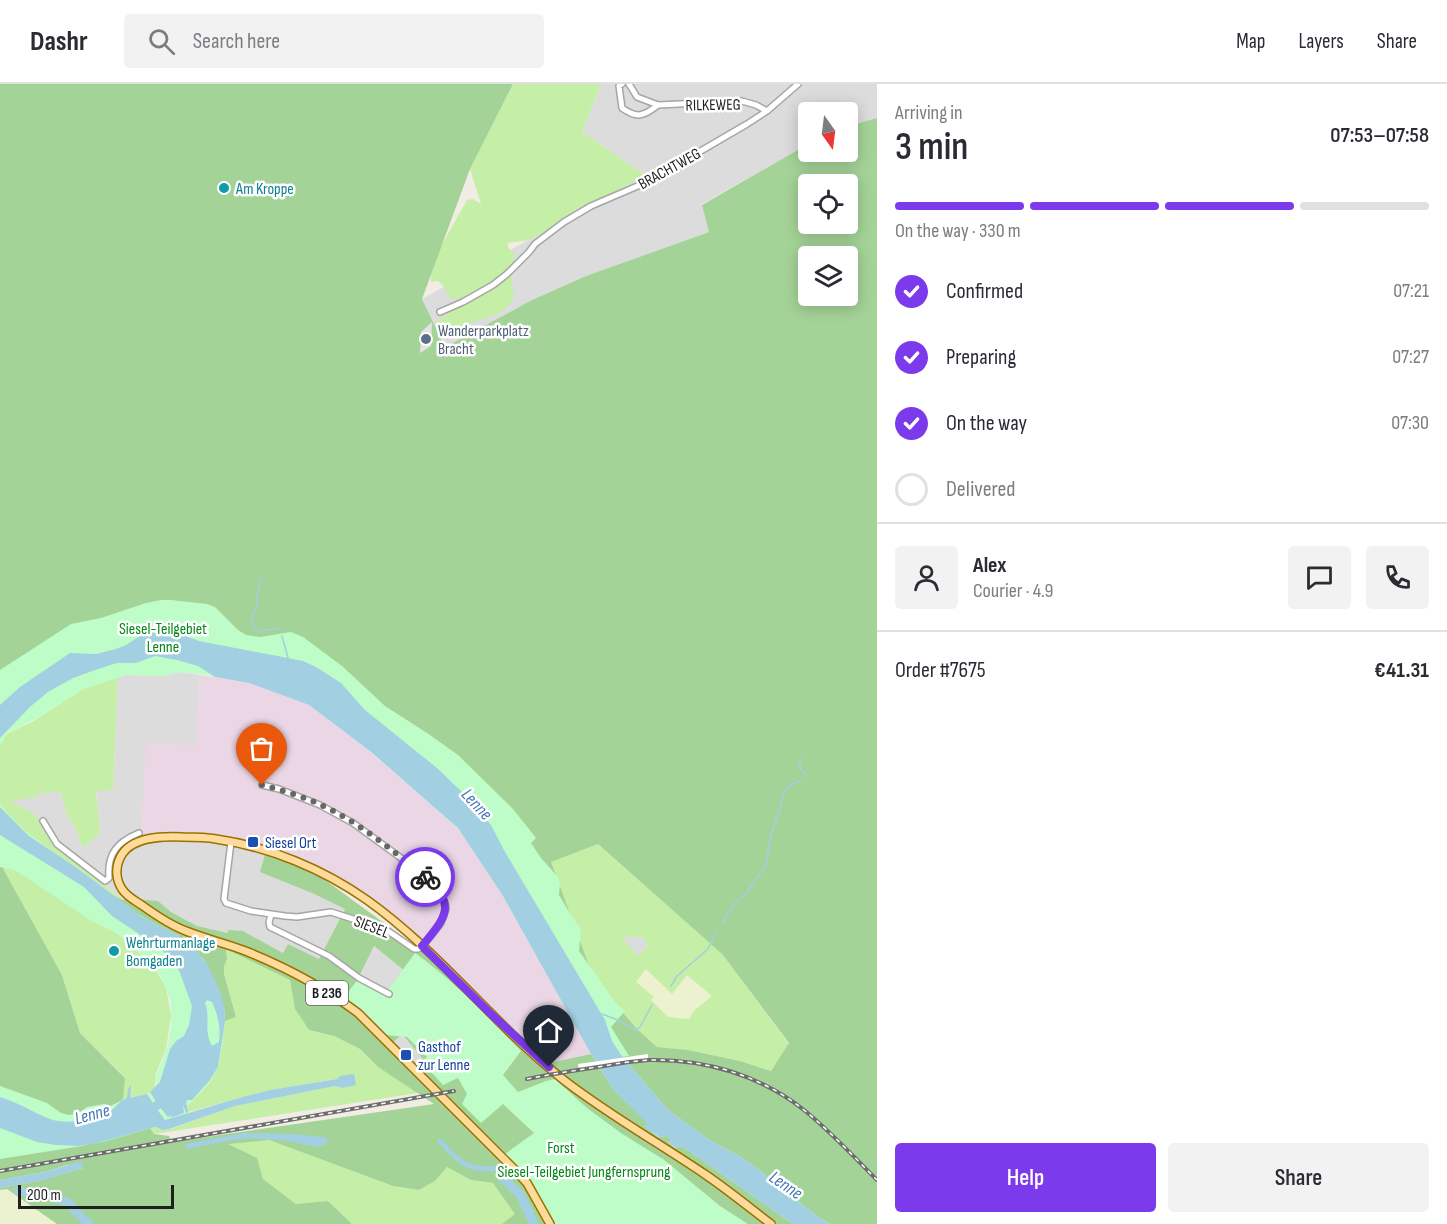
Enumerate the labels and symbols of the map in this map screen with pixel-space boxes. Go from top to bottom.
street label: RILKEWEG [685,96,741,115]
north arrow [798,102,858,162]
street label: BRACHTWEG [635,144,704,194]
place label: Am Kroppe [235,180,294,199]
marker: Am Kroppe [217,181,231,195]
place label: Wanderparkplatz Bracht [438,322,529,359]
marker: Wanderparkplatz Bracht [419,332,433,346]
park label: Siesel-Teilgebiet Lenne [119,620,207,657]
pin [236,723,287,785]
water label: Lenne [457,784,496,824]
place label: Siesel Ort [265,834,317,853]
marker: Siesel Ort [246,835,260,849]
courier [395,847,455,907]
street label: SIESEL [351,912,392,943]
place label: Wehrturmanlage Bomgaden [126,934,216,971]
marker: Wehrturmanlage Bomgaden [107,944,121,958]
road number: B 236 [306,981,348,1005]
pin [523,1005,574,1067]
place label: Gasthof zur Lenne [418,1038,470,1075]
marker: Gasthof zur Lenne [399,1048,413,1062]
water label: Lenne [72,1100,112,1129]
park label: Forst [547,1139,575,1158]
park label: Siesel-Teilgebiet Jungfernsprung [498,1163,670,1182]
water label: Lenne [765,1167,806,1204]
scale bar [18,1182,174,1210]

